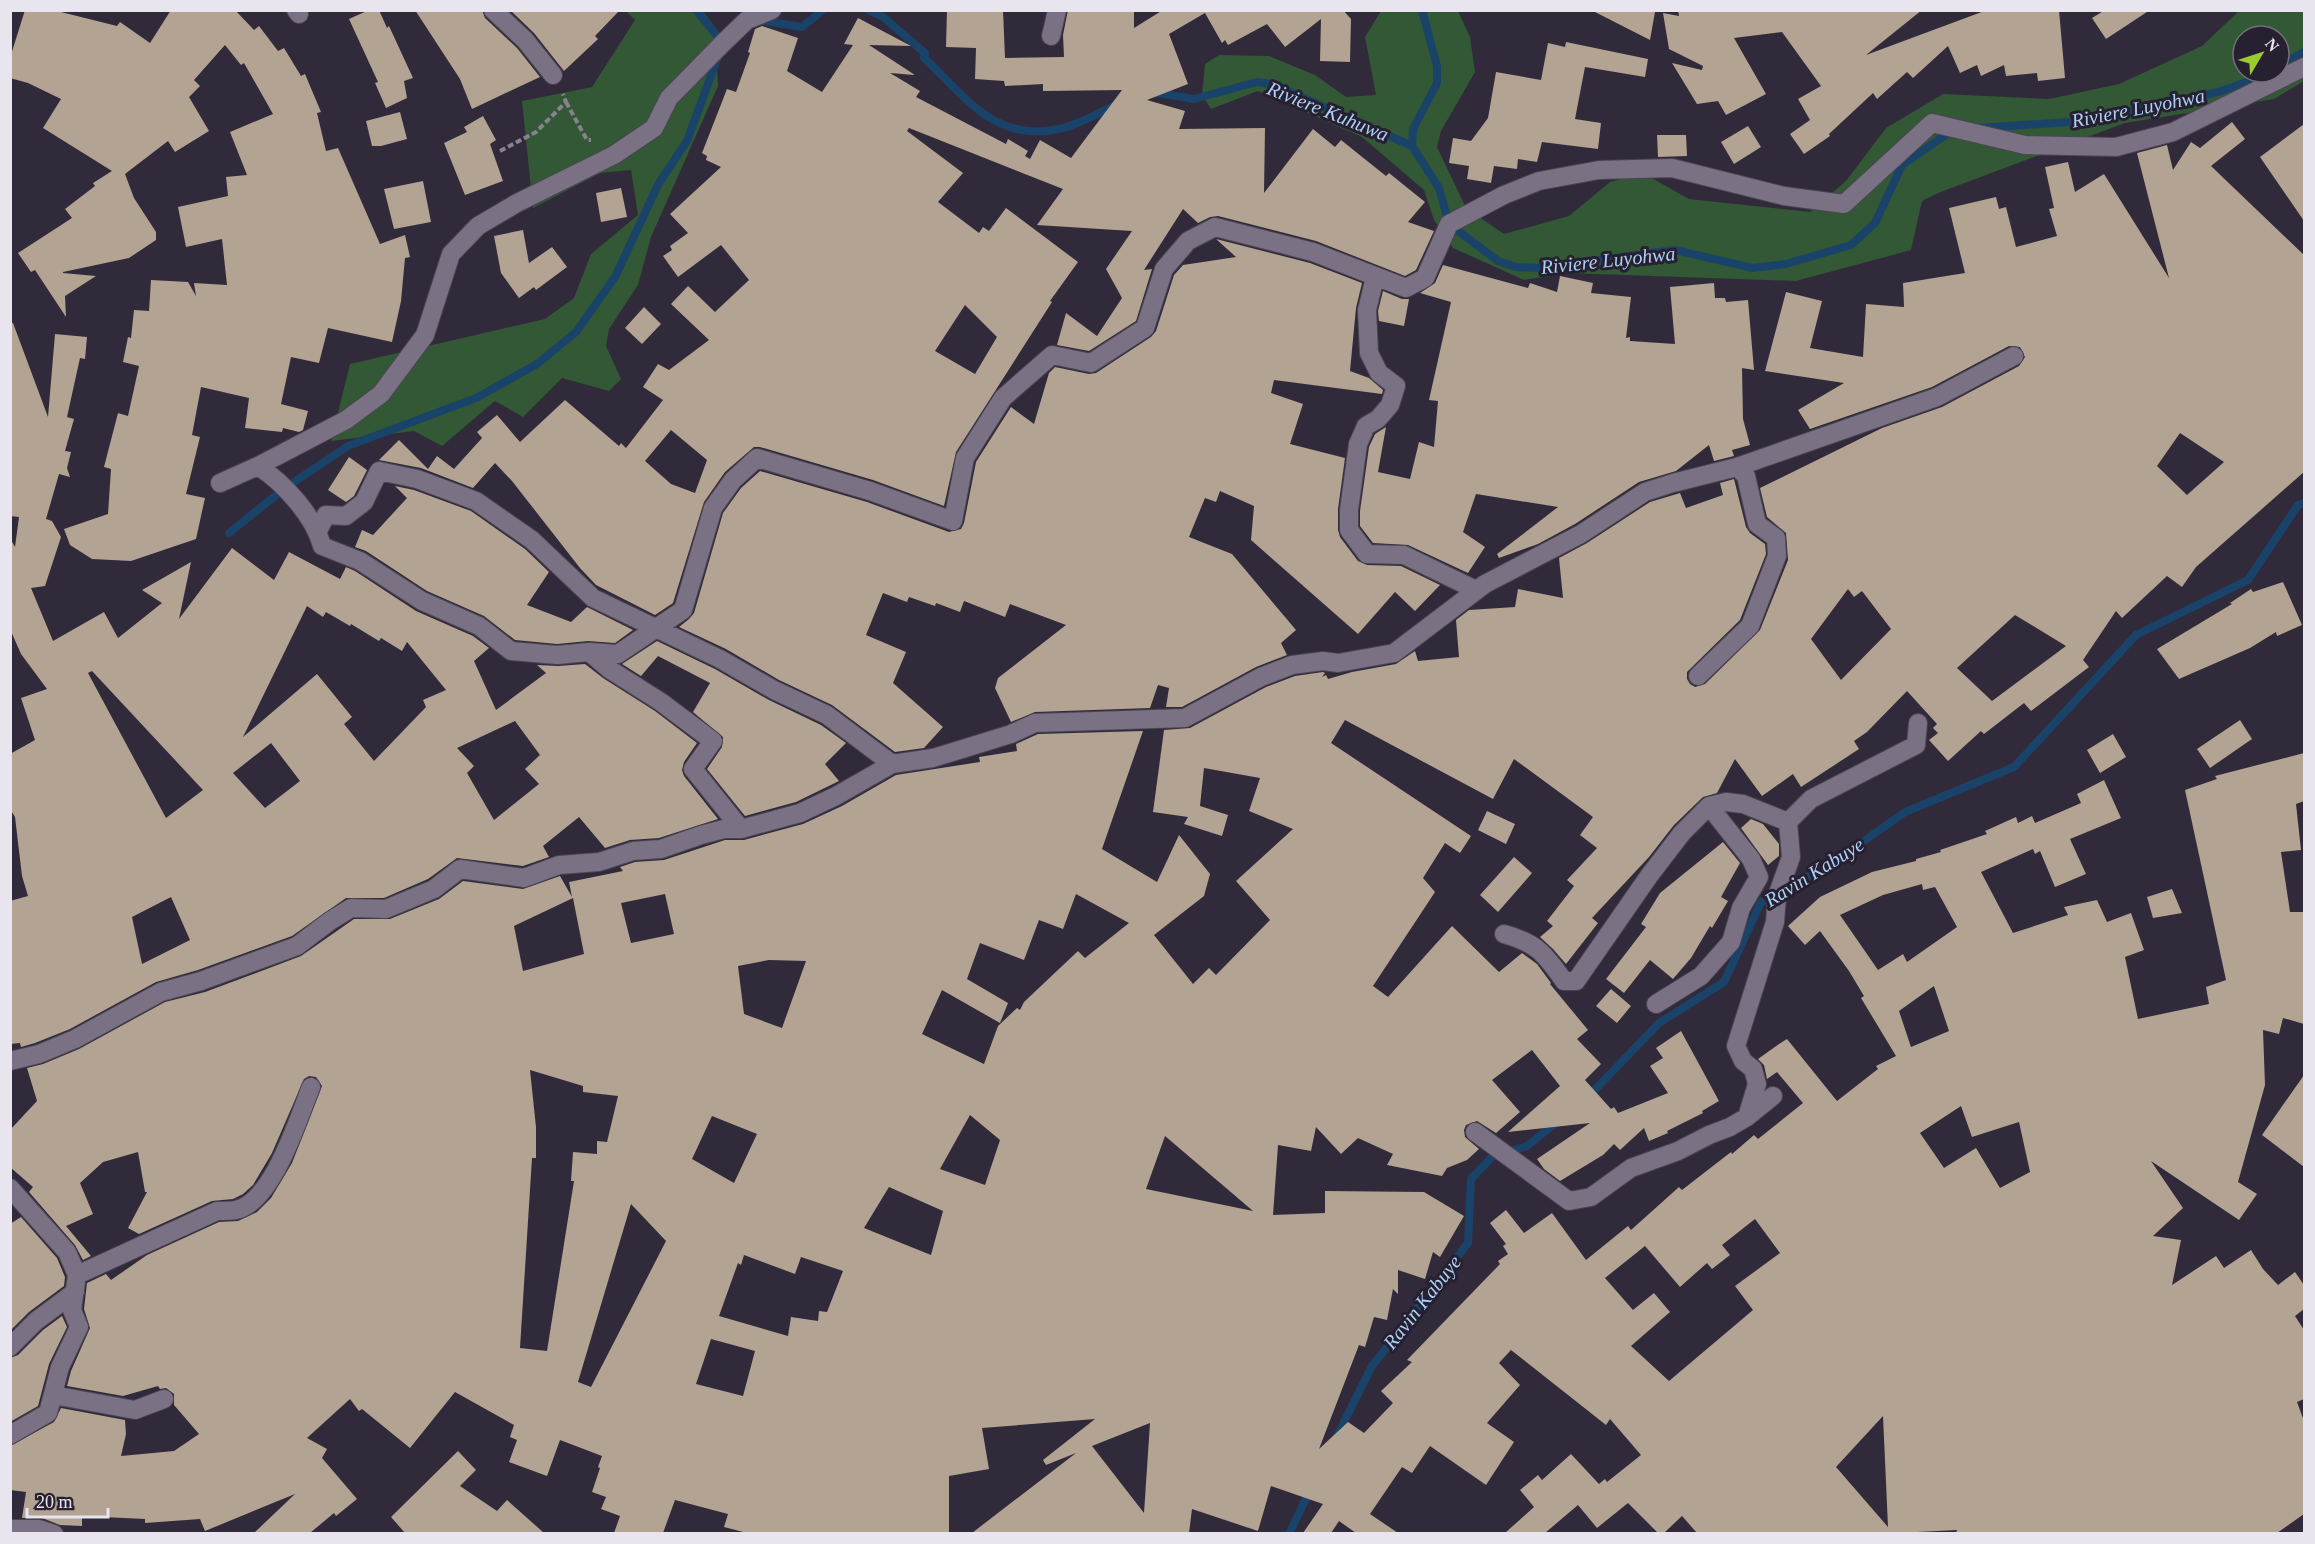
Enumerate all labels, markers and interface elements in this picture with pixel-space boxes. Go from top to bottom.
north arrow [2231,24,2291,84]
text: N [2262,35,2283,55]
water label: Riviere Kuhuwa [1263,76,1392,145]
water label: Riviere Luyohwa [2068,84,2207,133]
water label: Riviere Luyohwa [1539,242,1677,279]
water label: Ravin Kabuye [1760,833,1868,913]
water label: Ravin Kabuye [1378,1251,1466,1355]
scale bar [27,1481,108,1519]
text: 20 m [36,1492,73,1512]

